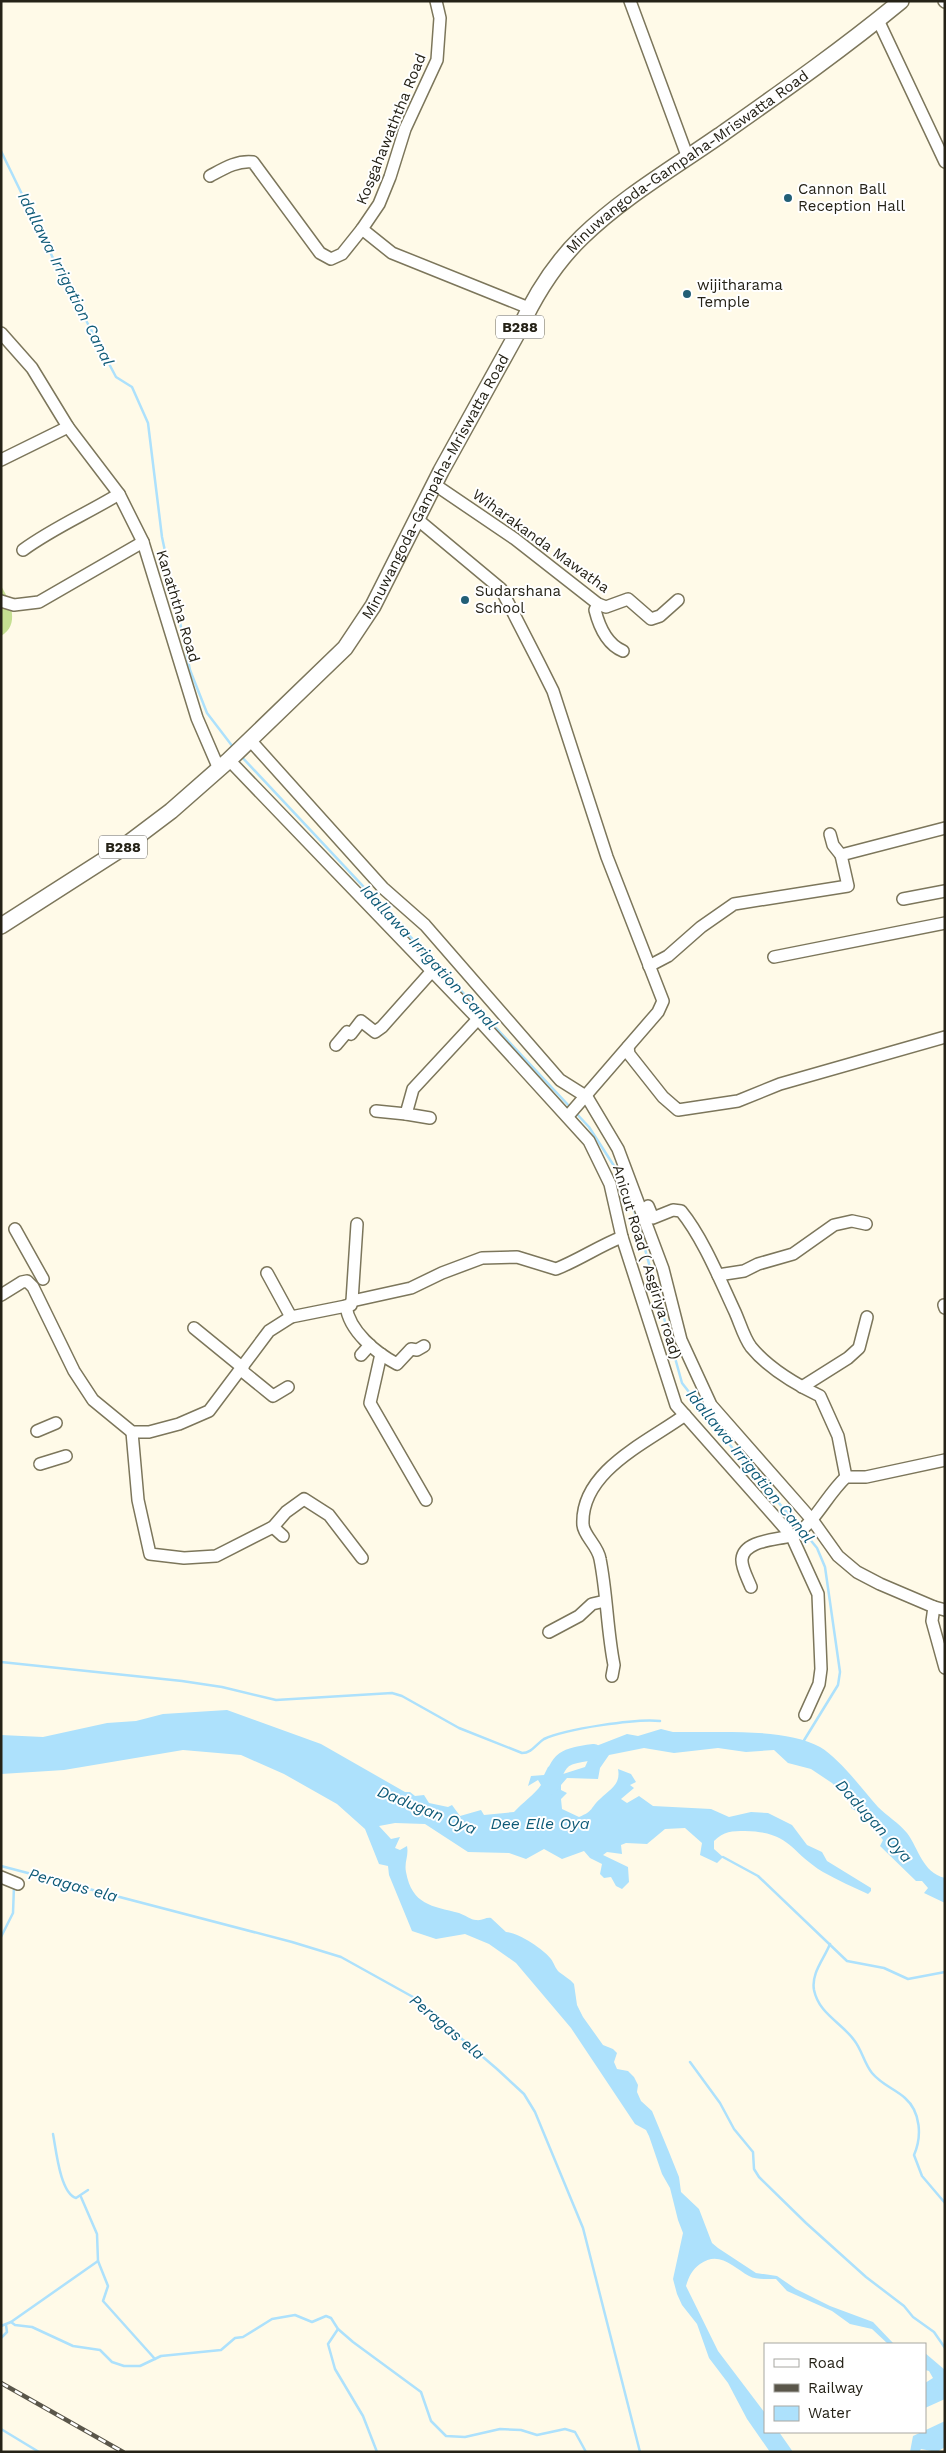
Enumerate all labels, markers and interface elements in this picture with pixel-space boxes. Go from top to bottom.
street label: Kosgahawaththa Road [352,51,430,207]
street label: Minuwangoda-Gampaha-Mriswatta Road [562,66,812,257]
place label: Cannon Ball Reception Hall [798,180,905,215]
water label: Idallawa Irrigation Canal [14,189,118,369]
marker: Cannon Ball Reception Hall [782,192,794,204]
place label: wijitharama Temple [697,276,783,311]
marker: wijitharama Temple [681,288,693,300]
road number: B288 [496,316,544,338]
street label: Minuwangoda-Gampaha-Mriswatta Road [358,351,513,623]
street label: Wiharakanda Mawatha [469,485,613,597]
street label: Kanaththa Road [152,548,204,664]
place label: Sudarshana School [475,582,561,617]
marker: Sudarshana School [459,594,471,606]
road number: B288 [99,836,147,859]
water label: Idallawa Irrigation Canal [356,880,502,1034]
street label: Anicut Road ( Asgiriya road) [609,1163,685,1361]
water label: Idallawa Irrigation Canal [682,1385,818,1547]
water label: Dadugan Oya [832,1776,916,1867]
water label: Dadugan Oya [375,1781,479,1839]
water label: Dee Elle Oya [491,1814,590,1833]
water label: Peragas ela [26,1864,120,1906]
water label: Peragas ela [406,1990,488,2064]
legend [764,2343,926,2433]
text: Road [808,2354,845,2372]
text: Railway [808,2379,863,2397]
text: Water [808,2404,851,2422]

